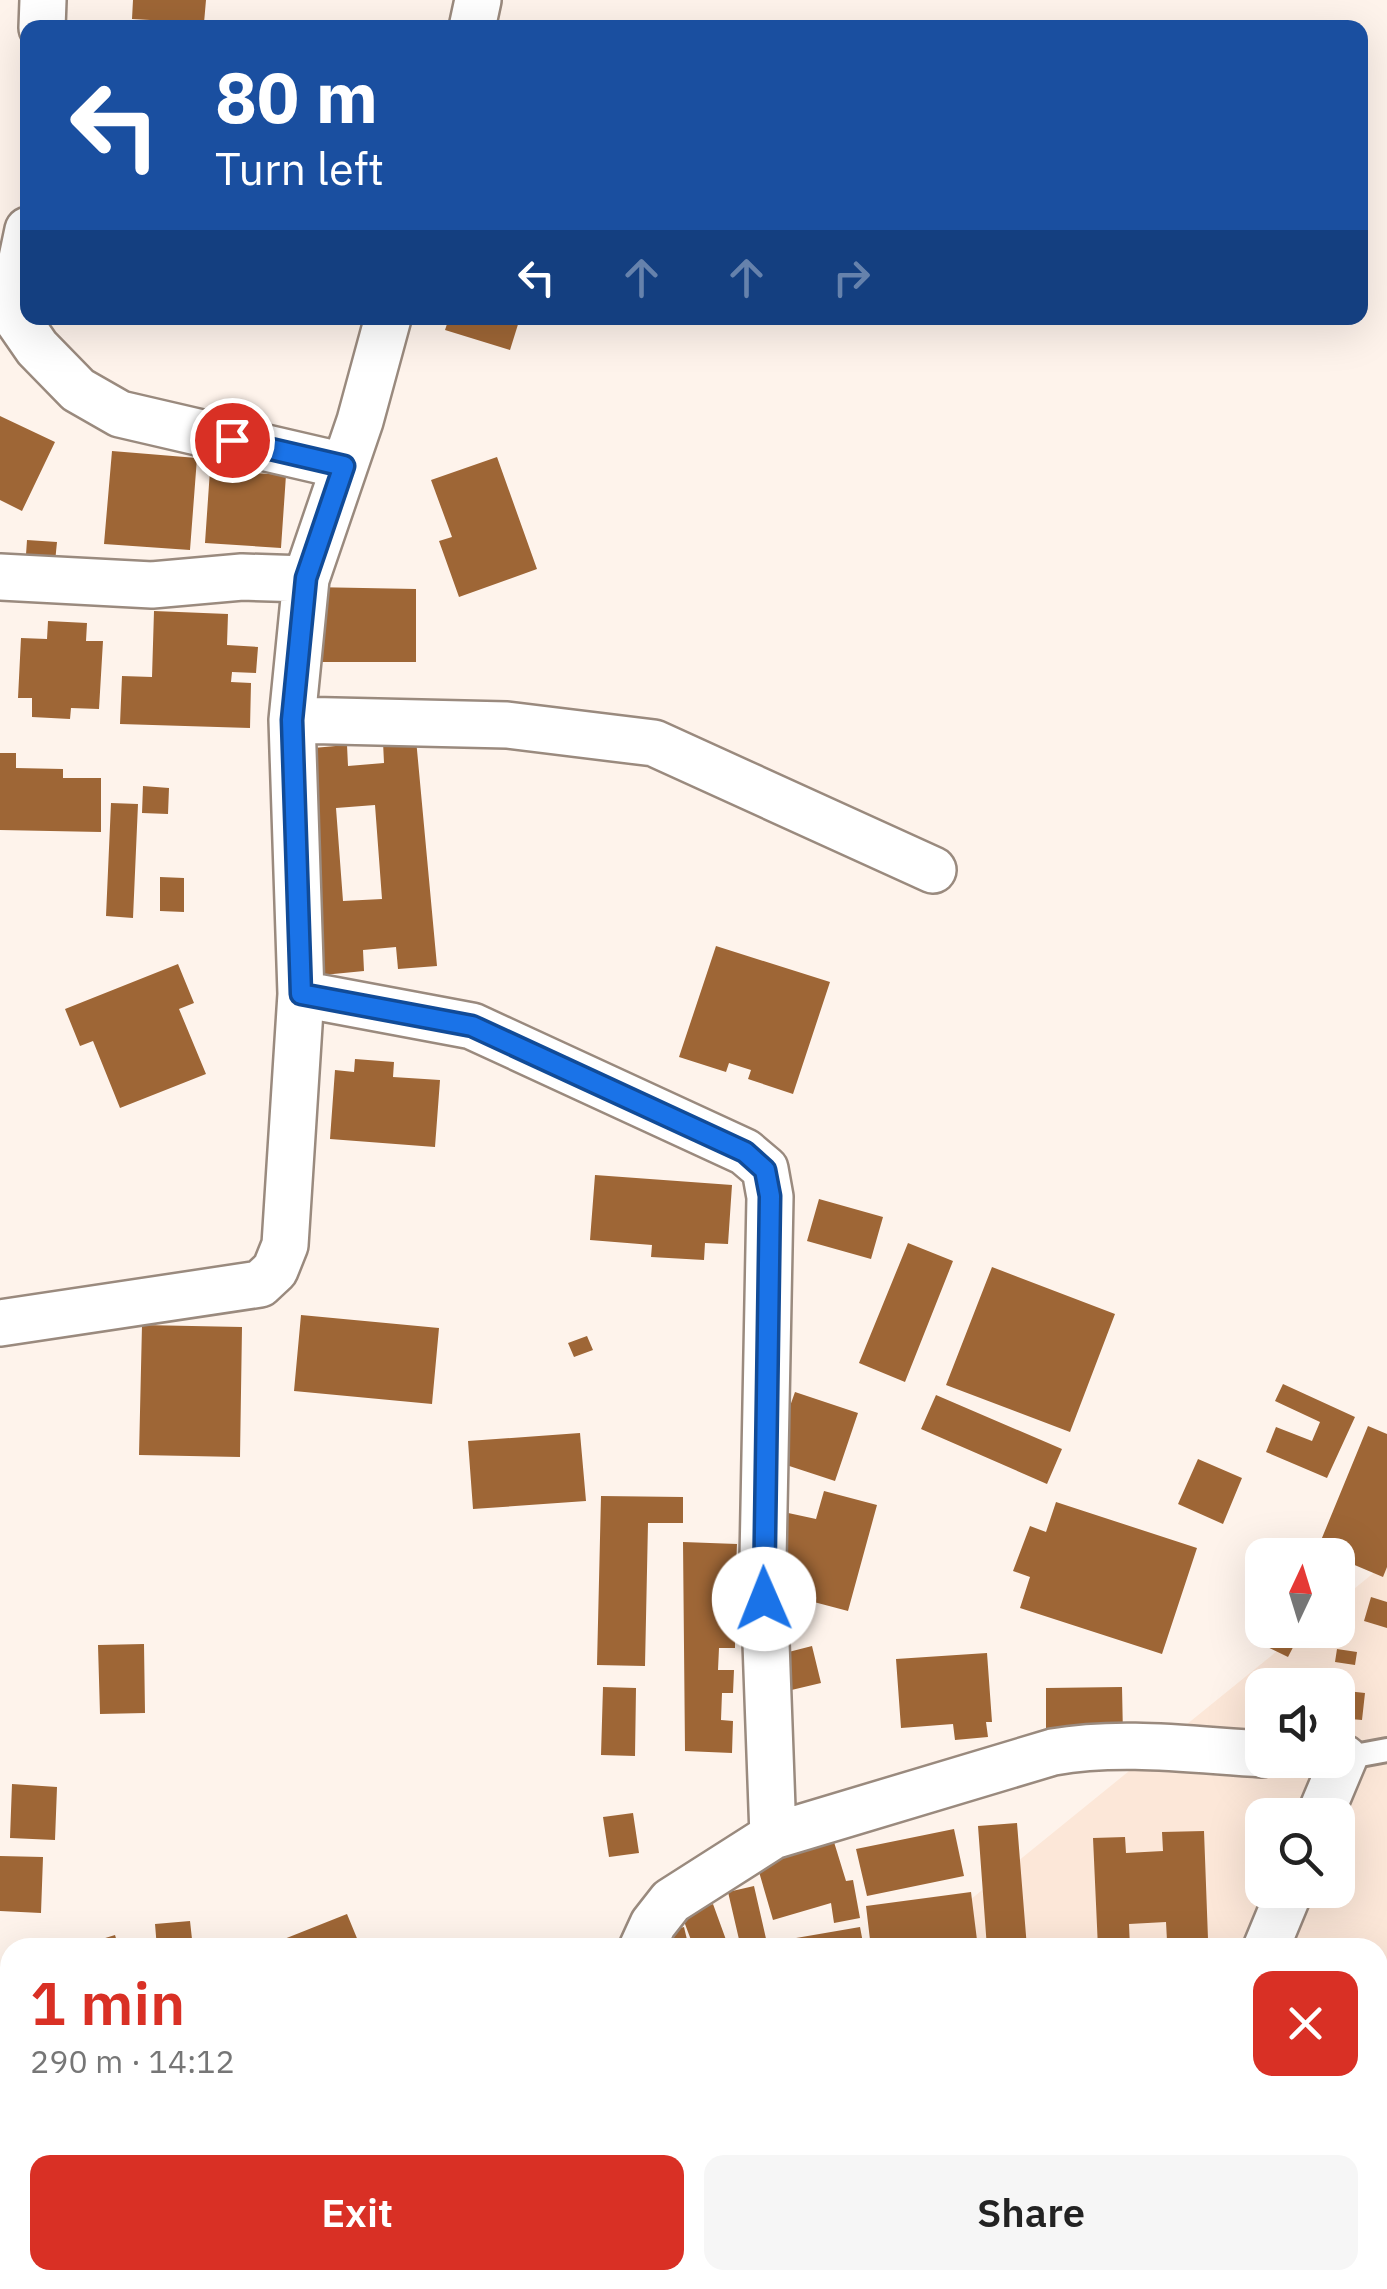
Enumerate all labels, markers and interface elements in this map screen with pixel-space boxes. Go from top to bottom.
text: 80 m [215,51,378,142]
icon: left [50,60,180,190]
text: Turn left [215,139,384,197]
icon: left [509,250,564,305]
icon: ahead [614,250,669,305]
icon: ahead [719,250,774,305]
icon: right [824,250,879,305]
pin [190,398,275,483]
icon: arrive [205,413,260,468]
north arrow [1245,1538,1355,1648]
map controls [1245,1538,1355,1908]
position arrow [712,1547,816,1651]
button: sound [1245,1668,1355,1778]
button: search [1245,1798,1355,1908]
text: 1 min [30,1963,185,2042]
button: close [1253,1971,1358,2076]
text: 290 m · 14:12 [30,2040,235,2082]
button: Exit [30,2155,684,2270]
button: Share [704,2155,1358,2270]

